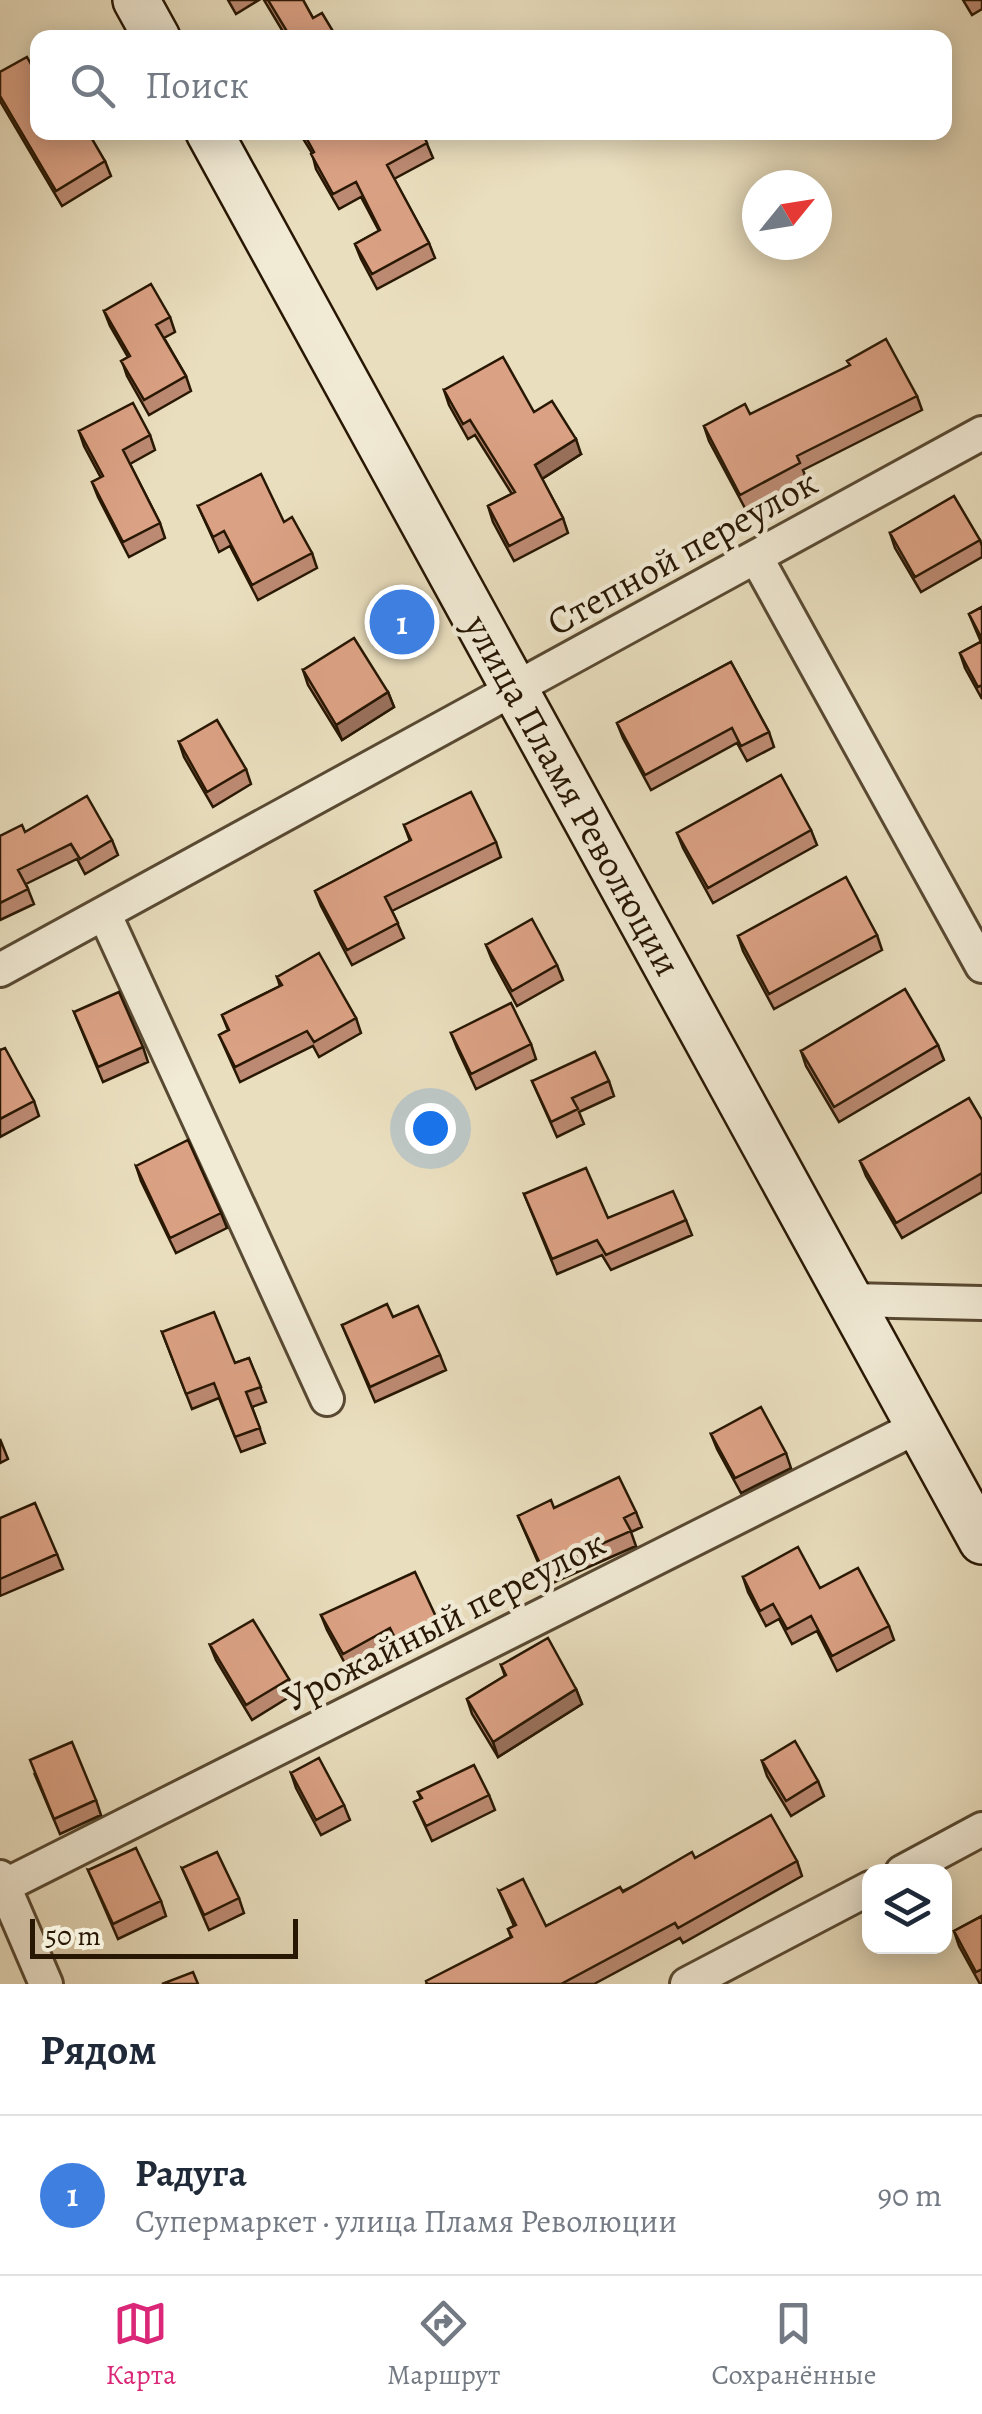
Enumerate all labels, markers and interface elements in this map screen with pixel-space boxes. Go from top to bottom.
search box [30,30,952,140]
icon: search [65,58,120,113]
text: Поиск [145,59,249,111]
north arrow [742,170,832,260]
street label: Степной переулок [537,456,827,648]
pin: 1 [370,584,434,660]
street label: улица Пламя Революции [451,604,694,985]
your location [405,1103,456,1154]
street label: Урожайный переулок [274,1516,614,1724]
map controls [862,1864,952,1954]
button: layers [862,1864,952,1954]
scale bar [30,1914,298,1958]
text: 50 m [45,1917,101,1955]
text: Рядом [40,2021,157,2078]
text: Радуга [135,2147,247,2199]
text: 1 [67,2173,78,2217]
text: 90 m [877,2173,942,2217]
text: Супермаркет · улица Пламя Революции [135,2199,677,2243]
tab: Карта [106,2296,176,2394]
tab: Маршрут [387,2296,500,2394]
tab: Сохранённые [711,2296,877,2394]

